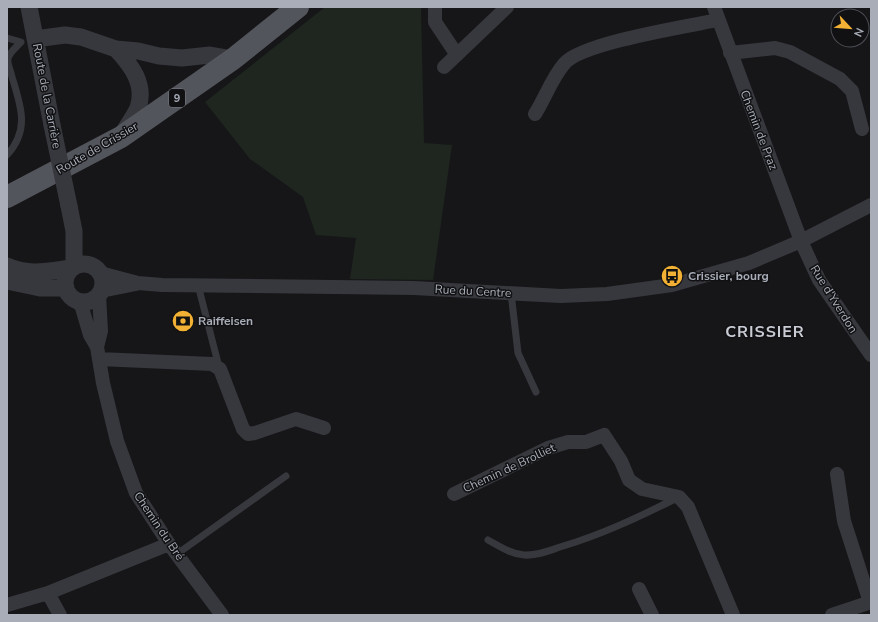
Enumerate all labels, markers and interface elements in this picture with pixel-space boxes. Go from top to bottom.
north arrow [830,8,870,48]
text: N [850,25,867,39]
street label: Route de la Carrière [29,42,65,150]
street label: Chemin de Praz [736,88,782,173]
road number: 9 [169,89,185,107]
street label: Route de Crissier [53,118,141,178]
street label: Rue d'Yverdon [807,262,861,336]
bus stop icon: Crissier, bourg [659,263,685,289]
place label: Crissier, bourg [688,268,769,284]
street label: Rue du Centre [434,281,512,301]
bank icon: Raiffeisen [170,308,196,334]
place label: Raiffeisen [198,313,253,329]
district label: CRISSIER [725,321,805,343]
street label: Chemin de Brolliet [460,439,558,496]
street label: Chemin du Bré [130,488,188,564]

